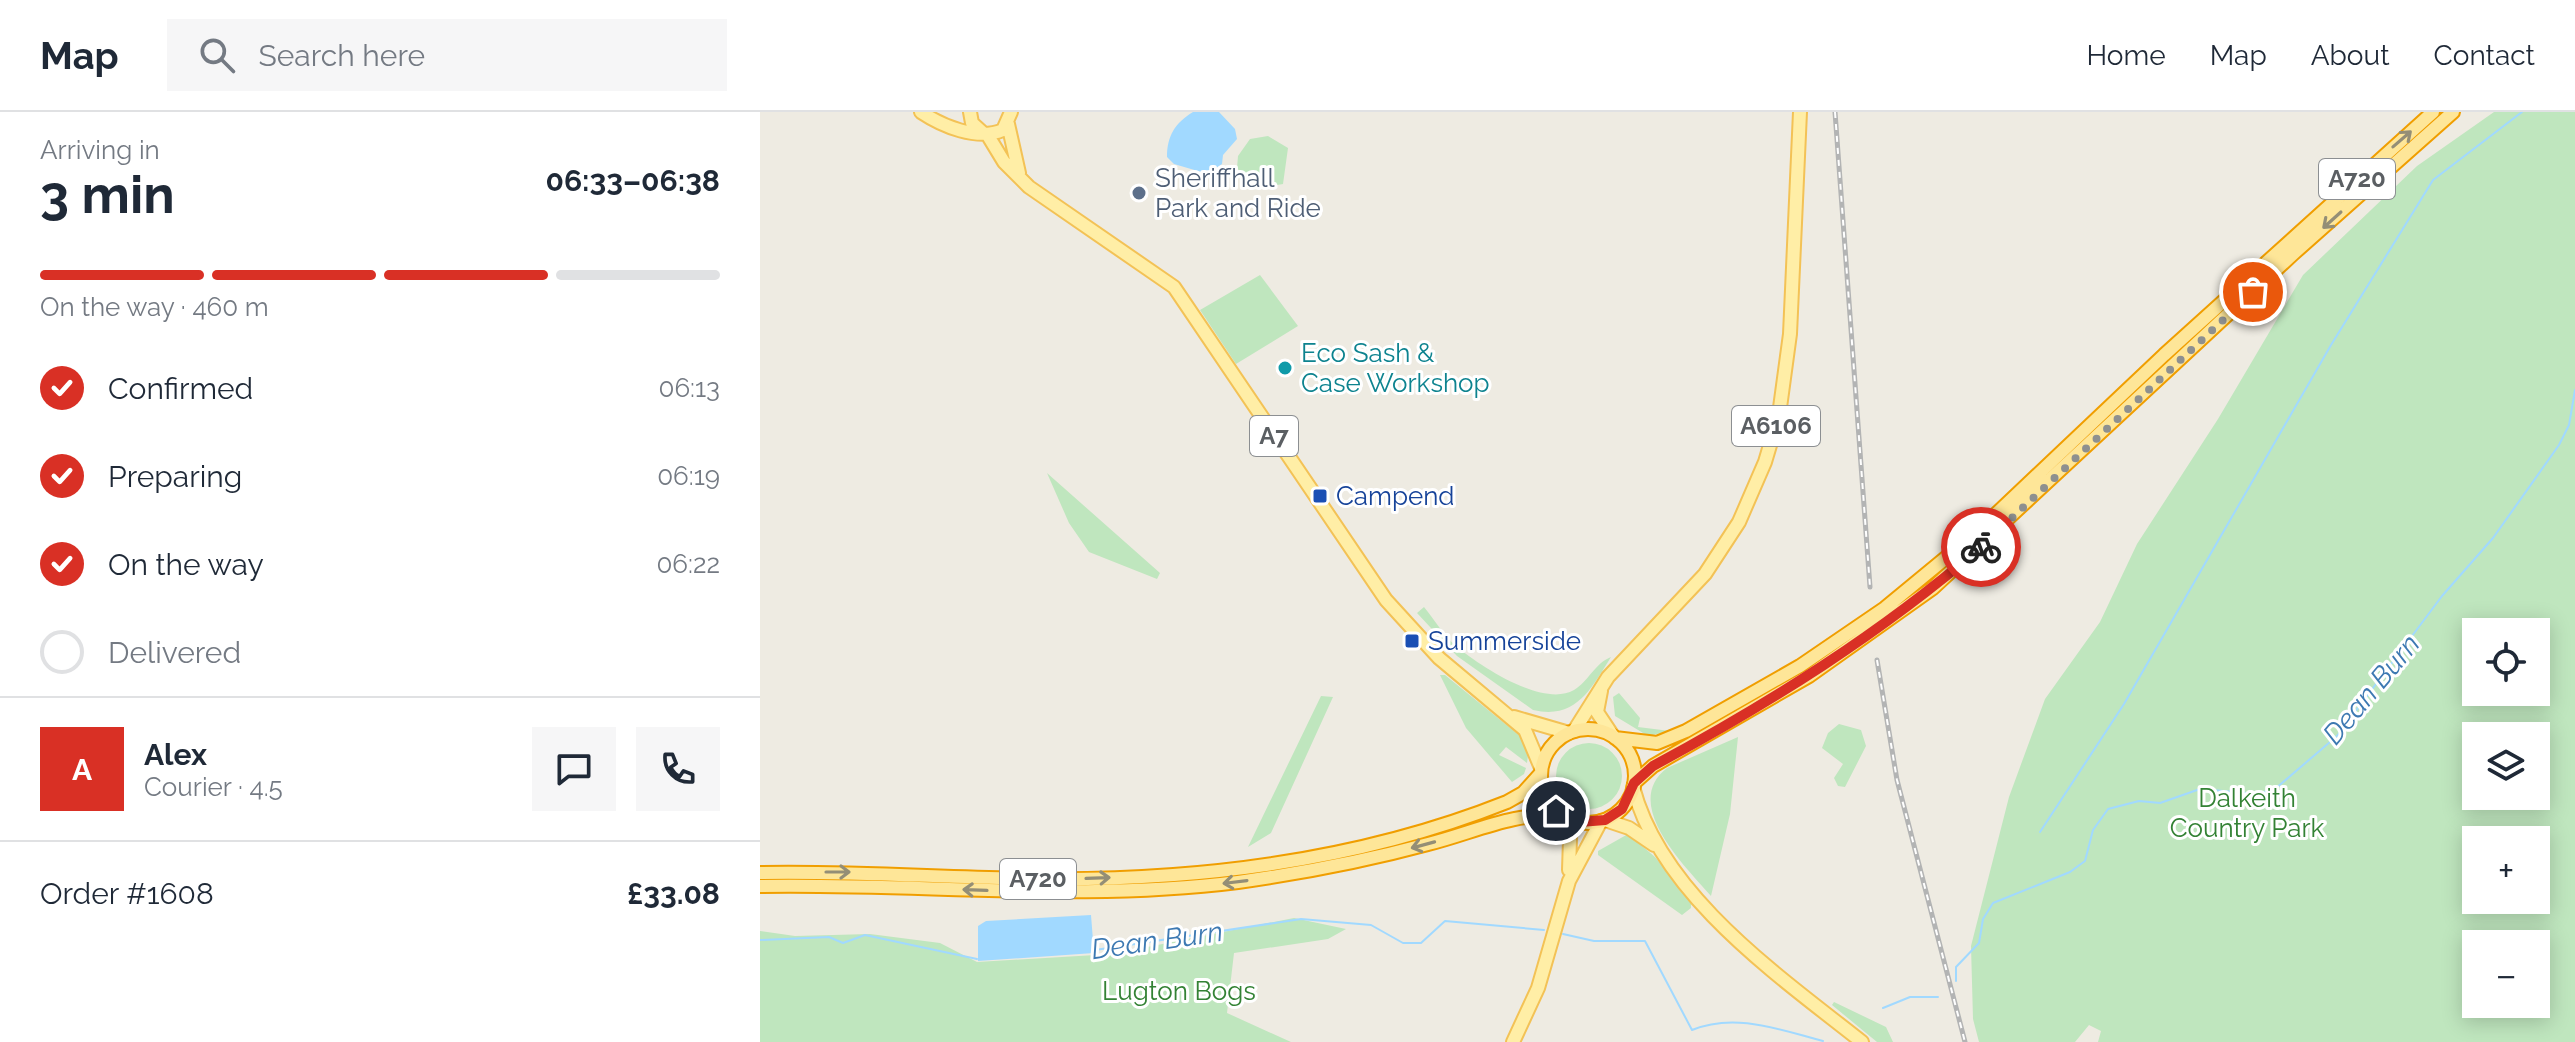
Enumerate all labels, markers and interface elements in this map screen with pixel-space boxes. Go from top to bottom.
search box [167,19,727,91]
text: Map [40,33,119,78]
icon: search [195,33,239,77]
text: Search here [259,38,425,73]
text: Home [2086,39,2166,72]
text: Map [2210,39,2267,72]
text: About [2311,39,2390,72]
text: Contact [2434,39,2535,72]
one-way arrow [2392,130,2412,148]
text: Arriving in [40,135,160,165]
road number: A720 [2319,159,2395,199]
text: 06:33–06:38 [545,163,720,198]
place label: Sheriffhall Park and Ride [1155,163,1321,223]
text: 3 min [40,164,175,225]
marker: Sheriffhall Park and Ride [1130,184,1148,202]
one-way arrow [2322,210,2342,228]
pin [2219,258,2287,326]
icon: bag [2231,270,2275,314]
text: On the way · 460 m [40,292,269,322]
place label: Eco Sash & Case Workshop [1301,338,1490,398]
marker: Eco Sash & Case Workshop [1276,359,1294,377]
icon: check [40,366,84,410]
text: Confirmed [108,371,253,406]
text: 06:13 [659,373,720,403]
road number: A6106 [1732,406,1820,446]
road number: A7 [1250,416,1298,456]
icon: check [40,454,84,498]
text: Preparing [108,459,242,494]
text: 06:19 [657,461,720,491]
place label: Campend [1336,481,1455,511]
marker: Campend [1311,487,1329,505]
courier [1941,507,2021,587]
icon: bike [1959,525,2003,569]
icon: check [40,542,84,586]
text: On the way [108,547,264,582]
text: 06:22 [656,549,720,579]
map controls [2462,618,2550,1018]
button: locate [2462,618,2550,706]
place label: Summerside [1428,626,1581,656]
water label: Dean Burn [2316,628,2427,751]
marker: Summerside [1403,632,1421,650]
text: Delivered [108,635,241,670]
button: layers [2462,722,2550,810]
button: chat [532,727,616,811]
button: phone [636,727,720,811]
text: Alex [144,737,207,772]
text: A [72,752,92,787]
text: Courier · 4.5 [144,772,283,802]
pin [1522,777,1590,845]
park label: Dalkeith Country Park [2170,783,2325,843]
icon: home [1534,789,1578,833]
button: + [2462,826,2550,914]
one-way arrow [1411,839,1437,854]
road number: A720 [1000,859,1076,899]
one-way arrow [824,864,851,880]
one-way arrow [1084,871,1111,886]
one-way arrow [1222,874,1249,889]
text: Order #1608 [40,876,214,911]
text: £33.08 [627,876,720,911]
one-way arrow [962,882,989,897]
water label: Dean Burn [1089,915,1225,966]
button: − [2462,930,2550,1018]
park label: Lugton Bogs [1102,976,1256,1006]

